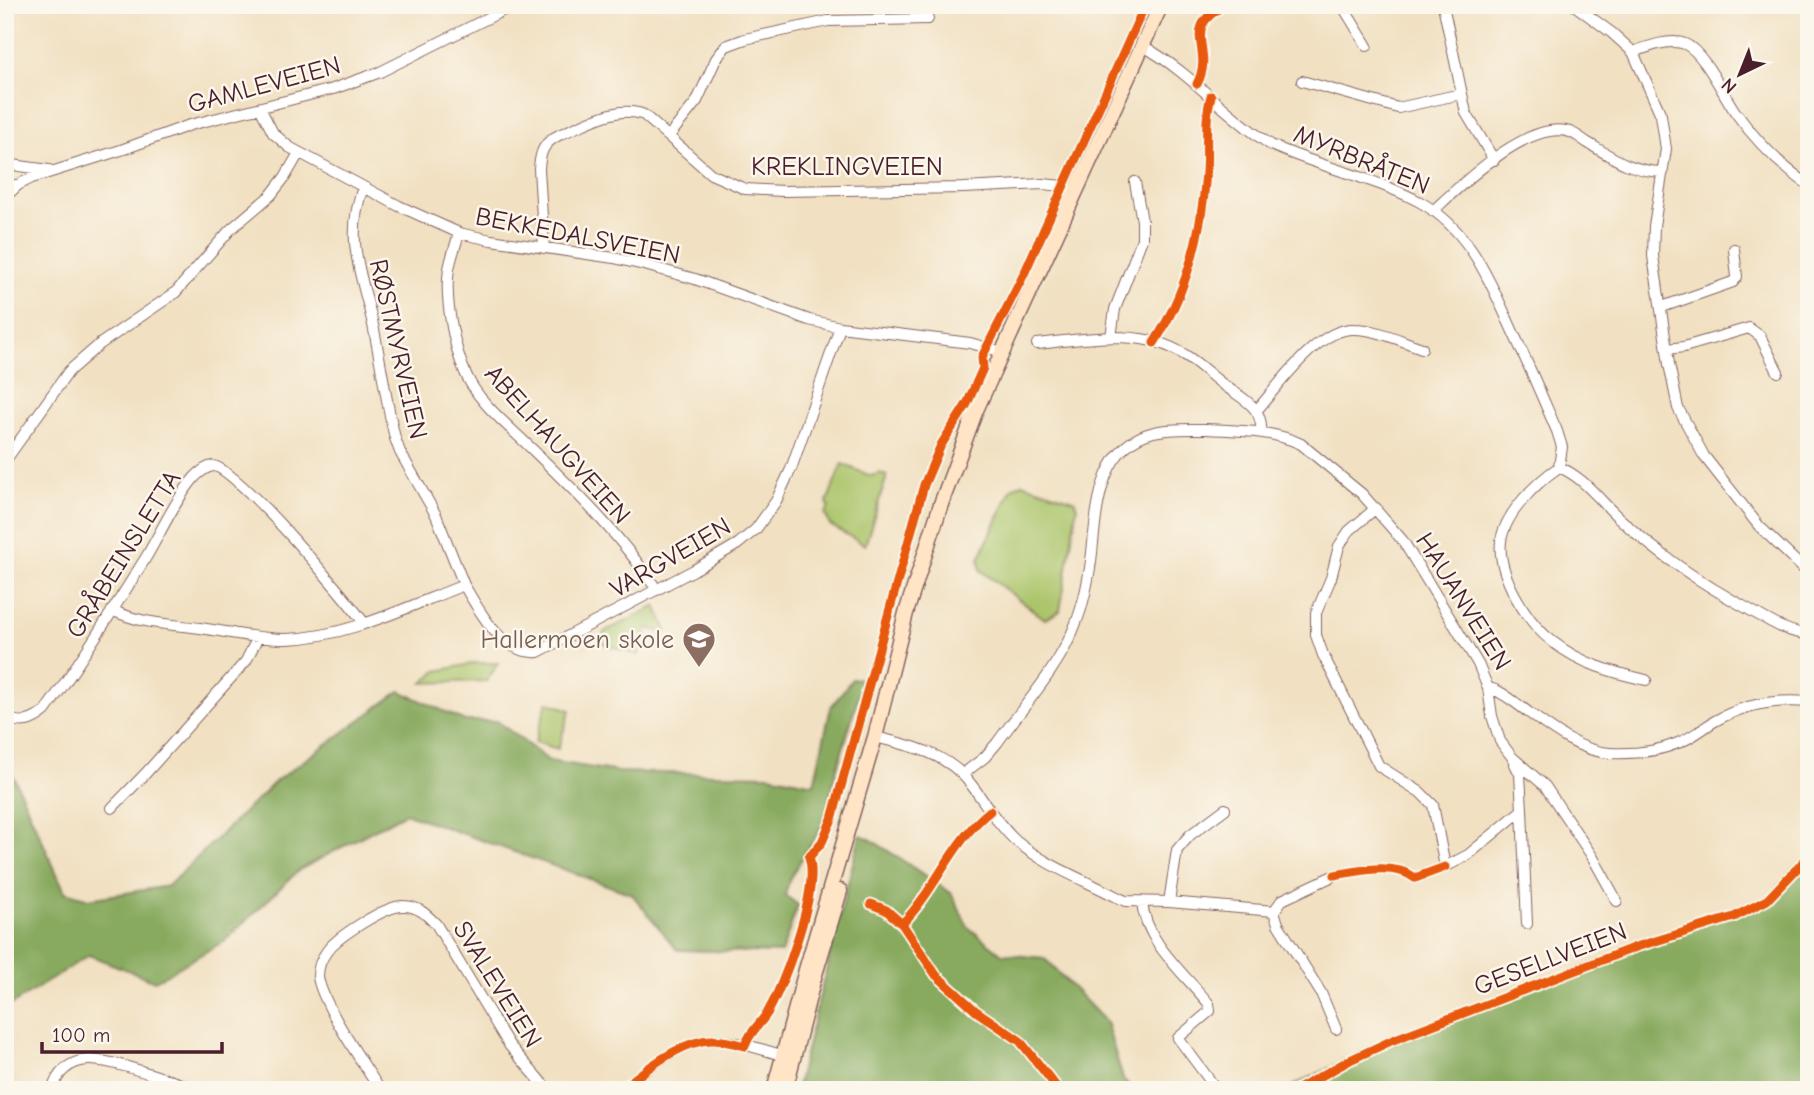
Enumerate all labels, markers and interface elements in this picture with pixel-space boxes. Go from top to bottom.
north arrow [1706,38,1776,108]
street label: GAMLEVEIEN [185,50,344,120]
text: N [1717,73,1741,98]
street label: MYRBRÅTEN [1289,117,1435,201]
street label: KREKLINGVEIEN [751,152,943,182]
street label: BEKKEDALSVEIEN [473,201,683,271]
street label: RØSTMYRVEIEN [363,256,433,442]
street label: ABELHAUGVEIEN [478,359,636,530]
street label: GRÅBEINSLETTA [59,464,187,644]
street label: VARGVEIEN [605,511,736,604]
street label: HAUANVEIEN [1409,527,1517,676]
school or university icon: Hallermoen skole [680,620,718,669]
place label: Hallermoen skole [480,625,674,655]
street label: SVALEVEIEN [447,916,548,1053]
street label: GESELLVEIEN [1470,916,1631,1002]
scale bar [42,1011,222,1055]
text: 100 m [52,1023,110,1047]

